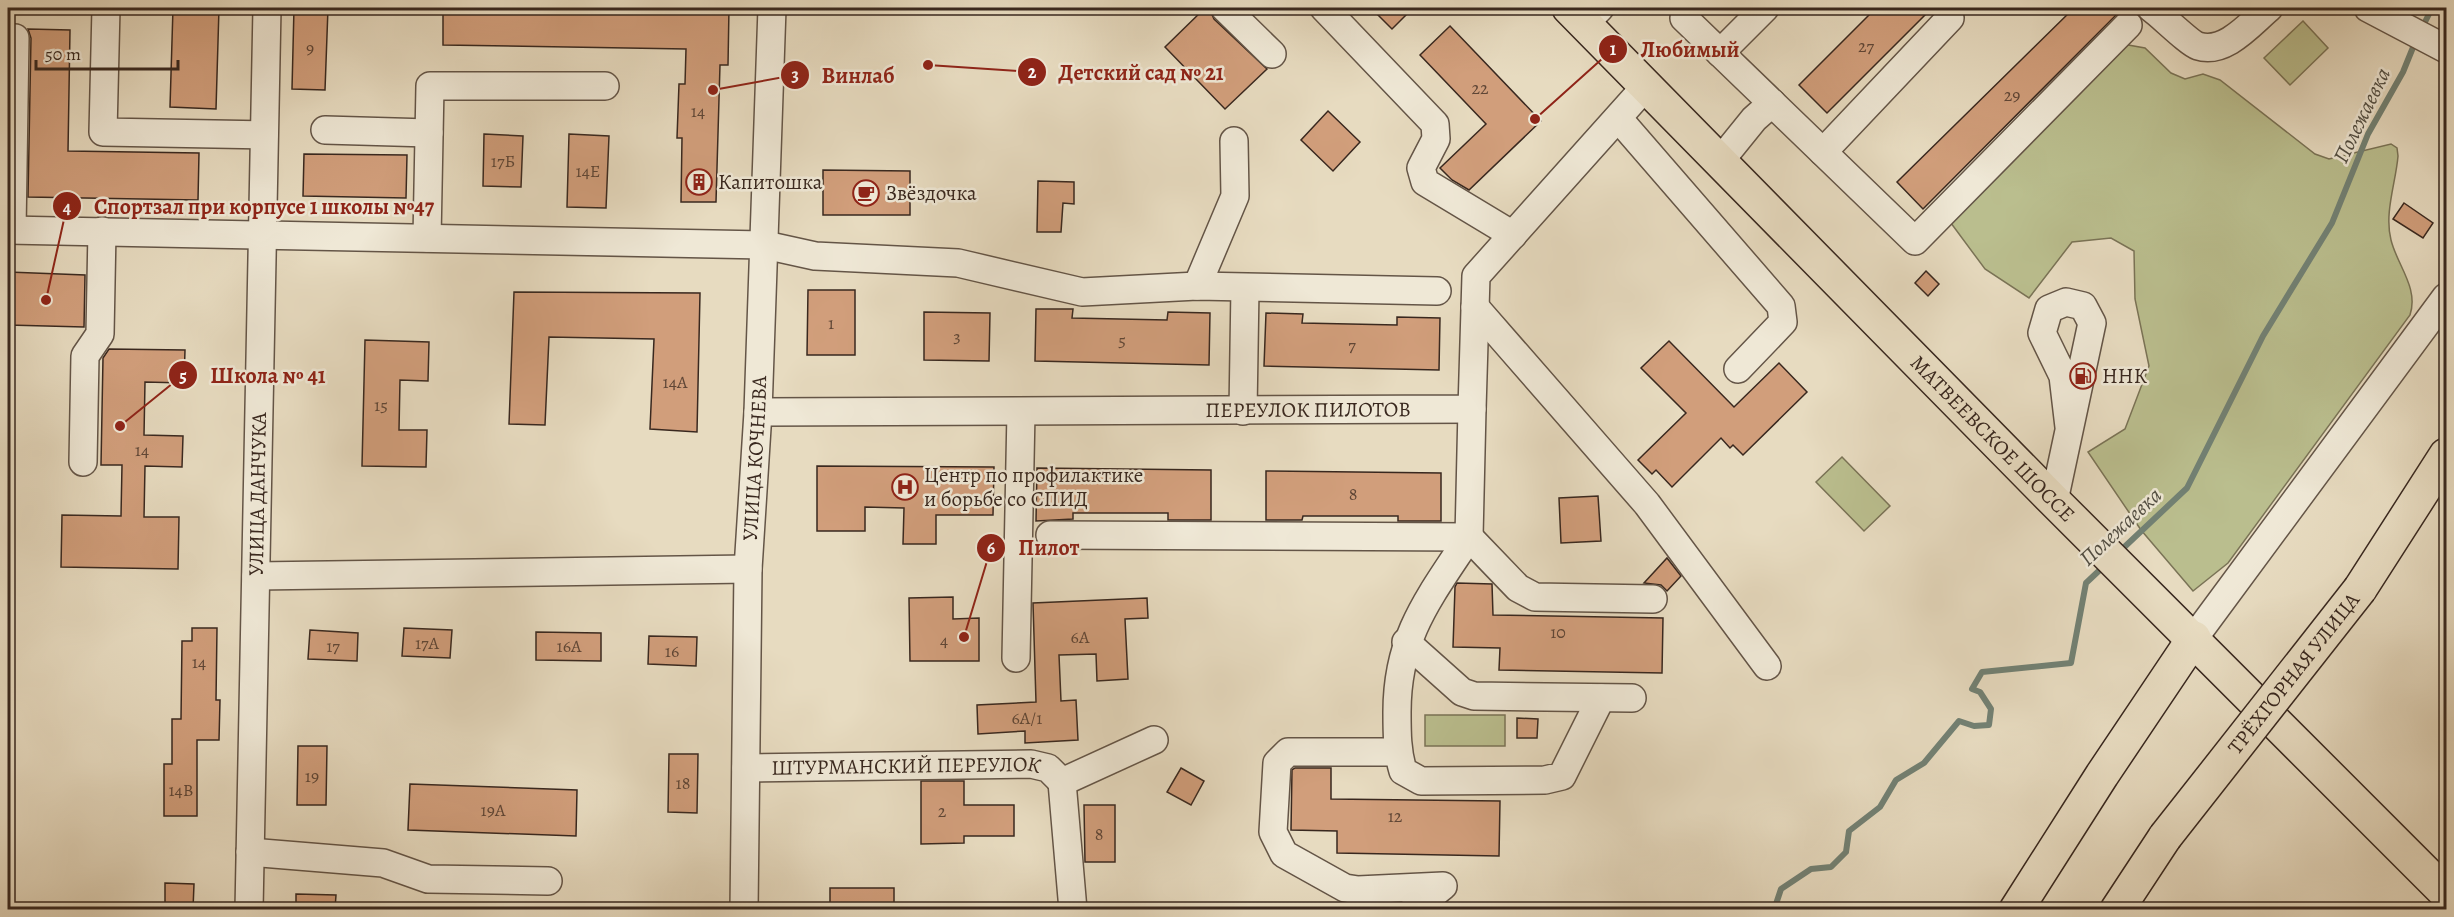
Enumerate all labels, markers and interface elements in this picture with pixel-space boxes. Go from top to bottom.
callout: Любимый [1598,29,1752,69]
scale bar [36,33,178,71]
house number: 27 [1858,34,1874,58]
text: Любимый [1640,35,1740,65]
house number: 9 [306,36,314,60]
text: 1 [1610,37,1617,61]
text: 50 m [45,42,81,66]
callout: Детский сад № 21 [1017,52,1236,92]
callout: Винлаб [780,55,907,95]
text: Детский сад № 21 [1058,58,1224,88]
text: 2 [1028,60,1037,84]
text: Винлаб [822,61,894,91]
text: 3 [791,63,799,87]
water label: Полежаевка [2326,63,2398,168]
house number: 22 [1471,76,1489,100]
house number: 29 [2004,83,2020,107]
house number: 14 [691,99,705,123]
house number: 17Б [491,149,515,173]
house number: 14Е [576,159,600,183]
building icon: Капитошка [684,167,714,197]
place label: Капитошка [718,168,823,196]
cafe icon: Звёздочка [851,178,881,208]
place label: Звёздочка [886,179,977,207]
callout: Спортзал при корпусе 1 школы №47 [52,186,446,226]
text: Спортзал при корпусе 1 школы №47 [94,192,435,222]
text: 4 [63,195,72,219]
house number: 1 [828,311,834,335]
house number: 3 [953,324,961,348]
house number: 5 [1118,328,1126,352]
house number: 7 [1348,333,1356,357]
street label: МАТВЕЕВСКОЕ ШОССЕ [1904,349,2081,528]
callout: Школа № 41 [168,355,337,395]
text: Школа № 41 [210,361,326,391]
fuel station icon: ННК [2068,361,2098,391]
place label: ННК [2102,362,2148,390]
text: 5 [179,364,187,388]
house number: 14А [663,370,688,394]
street label: УЛИЦА КОЧНЕВА [736,374,773,542]
house number: 15 [374,393,388,417]
street label: ПЕРЕУЛОК ПИЛОТОВ [1205,395,1411,424]
street label: УЛИЦА ДАНЧУКА [242,411,273,576]
house number: 14 [135,438,149,462]
place label: Центр по профилактике и борьбе со СПИД [924,461,1143,513]
hospital icon: Центр по профилактике и борьбе со СПИД [890,472,920,502]
water label: Полежаевка [2073,481,2169,573]
house number: 8 [1349,482,1357,506]
callout: Пилот [976,528,1091,568]
text: Пилот [1018,533,1080,563]
text: 6 [987,536,995,560]
street label: ТРЁХГОРНАЯ УЛИЦА [2221,586,2366,760]
house number: 10 [1550,620,1566,644]
house number: 6А [1071,625,1090,649]
house number: 4 [940,628,948,652]
house number: 17А [415,631,440,655]
house number: 17 [326,634,340,658]
house number: 16А [557,634,582,658]
house number: 16 [665,639,679,663]
house number: 14 [192,650,206,674]
house number: 6А/1 [1012,706,1042,730]
street label: ШТУРМАНСКИЙ ПЕРЕУЛОК [771,750,1044,782]
house number: 19 [305,764,319,788]
house number: 18 [676,771,690,795]
house number: 14В [168,778,194,802]
house number: 19А [481,798,506,822]
house number: 2 [938,799,947,823]
house number: 12 [1388,804,1403,828]
house number: 8 [1095,822,1103,846]

